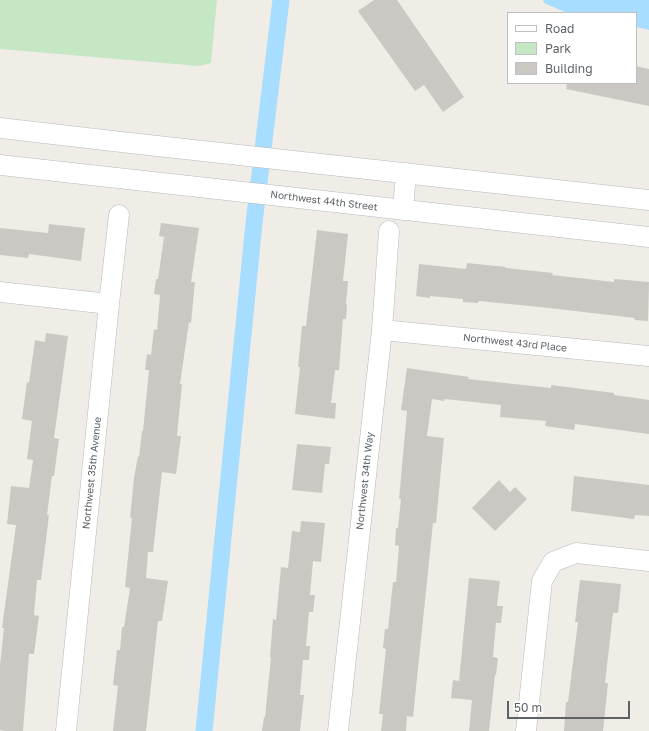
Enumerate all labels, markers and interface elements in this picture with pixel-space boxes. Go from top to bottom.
legend [507,12,637,84]
text: Road [545,21,574,36]
text: Park [545,41,571,56]
text: Building [545,61,593,76]
street label: Northwest 44th Street [270,188,378,214]
street label: Northwest 43rd Place [462,332,568,354]
street label: Northwest 35th Avenue [80,416,104,530]
street label: Northwest 34th Way [354,432,376,530]
scale bar [509,693,632,719]
text: 50 m [514,700,542,715]

